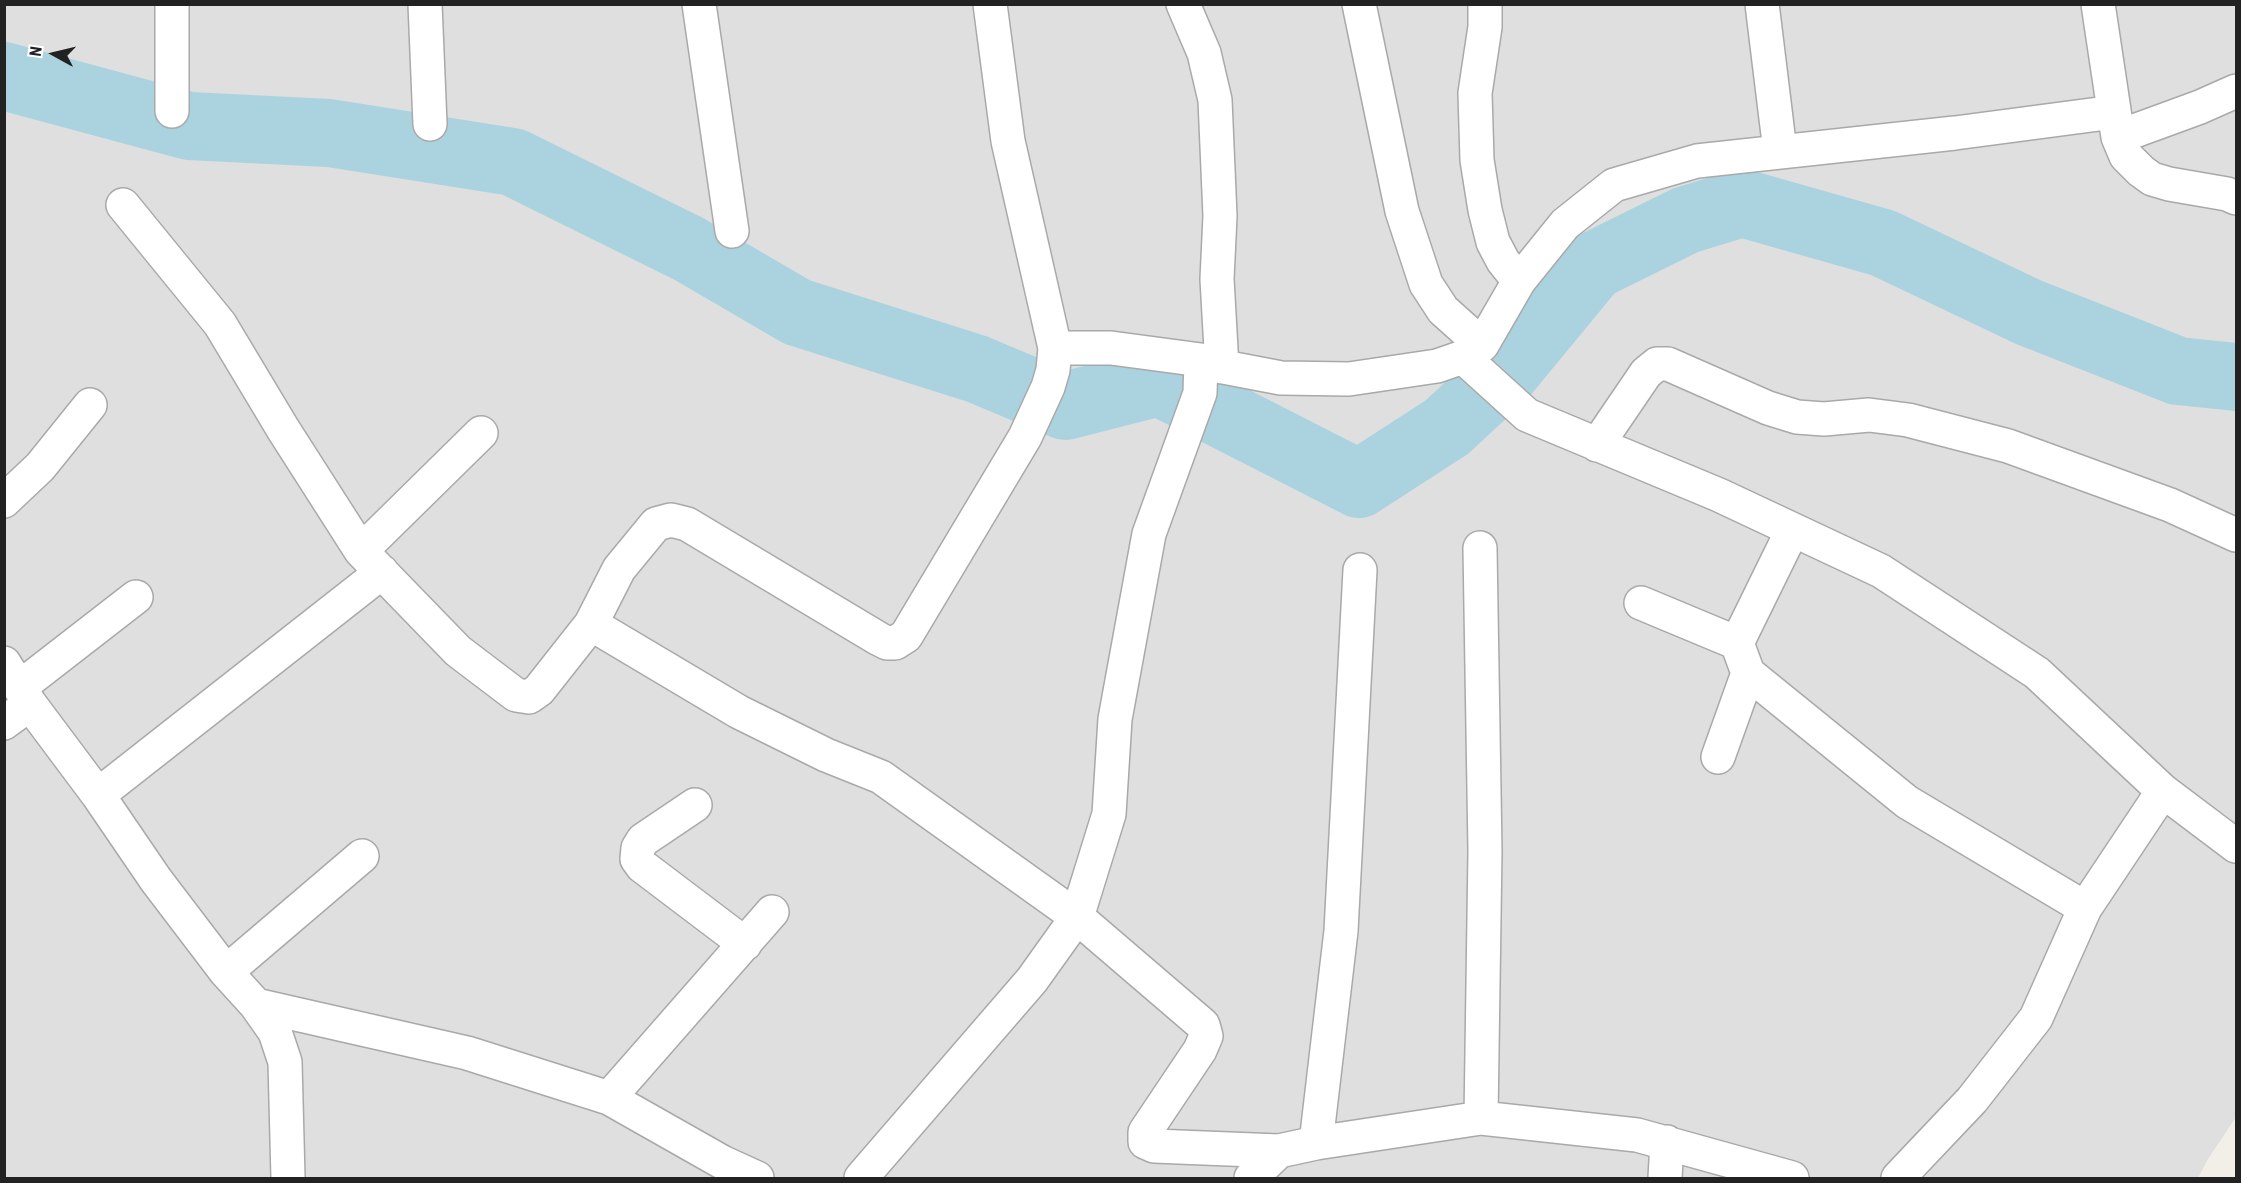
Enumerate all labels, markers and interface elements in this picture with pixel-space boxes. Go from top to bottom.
north arrow [24,24,84,84]
text: N [26,45,46,58]

